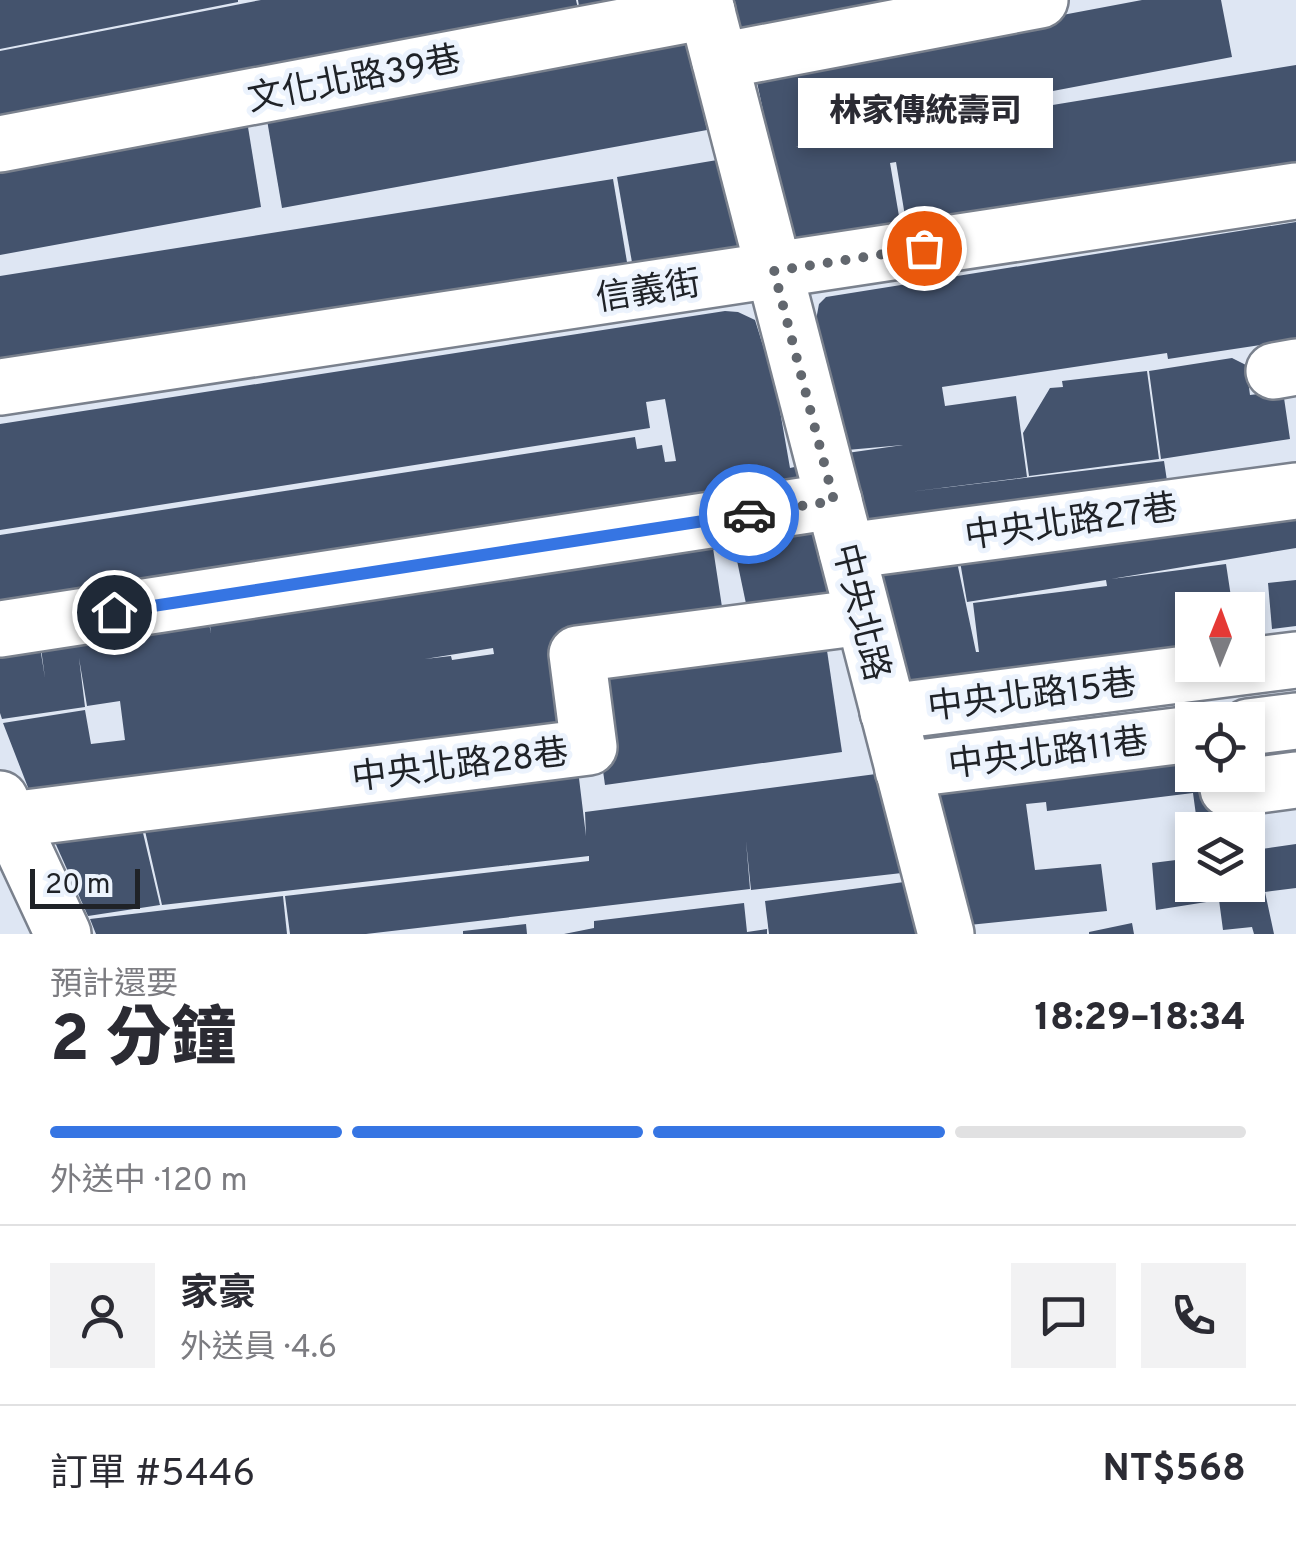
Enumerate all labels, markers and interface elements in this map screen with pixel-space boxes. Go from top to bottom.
street label: 文化北路39巷 [244,39,465,123]
callout: 林家傳統壽司 [796,78,1052,148]
text: 林家傳統壽司 [829,93,1022,133]
pin [882,206,967,291]
icon: bag [897,221,952,276]
street label: 信義街 [593,263,704,323]
courier [699,464,799,564]
icon: car [722,487,777,542]
street label: 中央北路27巷 [962,487,1181,561]
street label: 中央北路 [821,539,897,686]
pin [72,570,157,655]
icon: home [87,585,142,640]
north arrow [1175,592,1265,682]
map controls [1175,592,1265,902]
street label: 中央北路15巷 [926,662,1139,732]
button: locate [1175,702,1265,792]
street label: 中央北路11巷 [946,721,1151,789]
street label: 中央北路28巷 [350,732,571,802]
button: layers [1175,812,1265,902]
scale bar [30,864,140,908]
text: 20 m [45,868,110,904]
text: 預計還要 [50,966,178,1006]
text: 18:29–18:34 [1035,995,1246,1044]
text: 2 分鐘 [50,1002,236,1084]
text: 外送中 · 120 m [50,1162,248,1202]
button: person [50,1263,155,1368]
button: chat [1011,1263,1116,1368]
button: phone [1141,1263,1246,1368]
text: 家豪 [180,1271,256,1320]
text: 外送員 · 4.6 [180,1329,337,1369]
text: NT$568 [1103,1446,1246,1495]
text: 訂單 #5446 [50,1451,255,1500]

